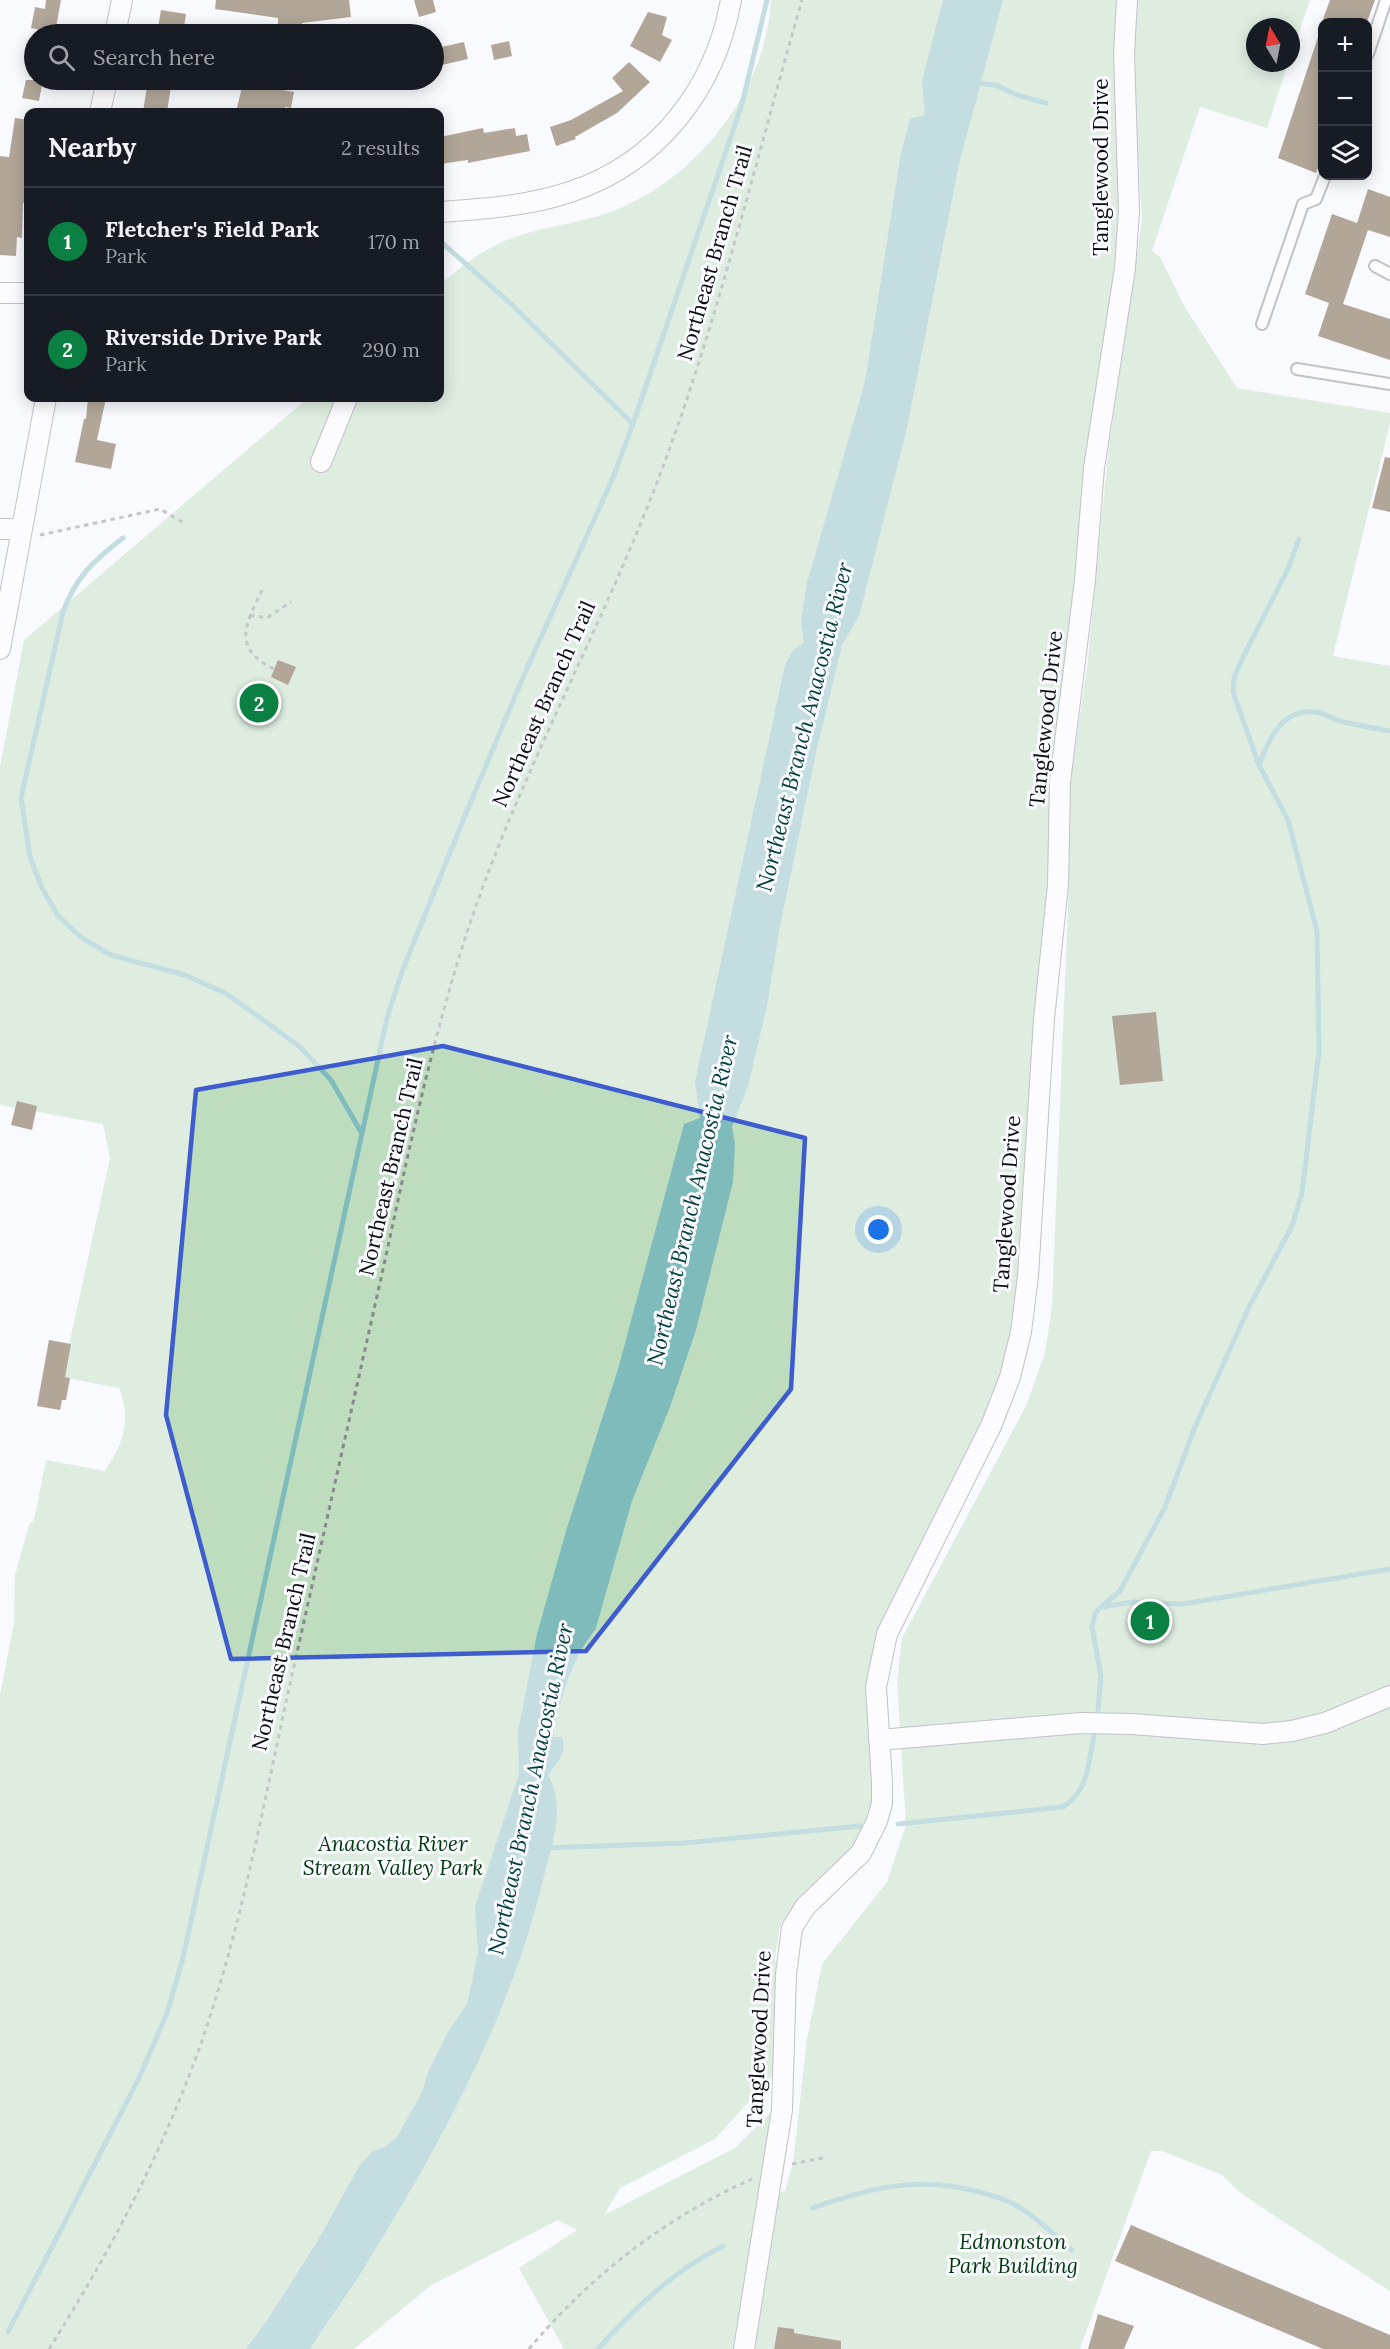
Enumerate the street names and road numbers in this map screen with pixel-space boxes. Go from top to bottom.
street label: Tanglewood Drive [1087,78,1114,256]
street label: Northeast Branch Trail [671,142,758,364]
street label: Northeast Branch Trail [486,597,601,811]
street label: Tanglewood Drive [1023,629,1068,809]
street label: Northeast Branch Trail [352,1055,429,1278]
street label: Tanglewood Drive [987,1115,1026,1293]
street label: Northeast Branch Trail [245,1530,322,1753]
street label: Tanglewood Drive [740,1950,777,2128]

